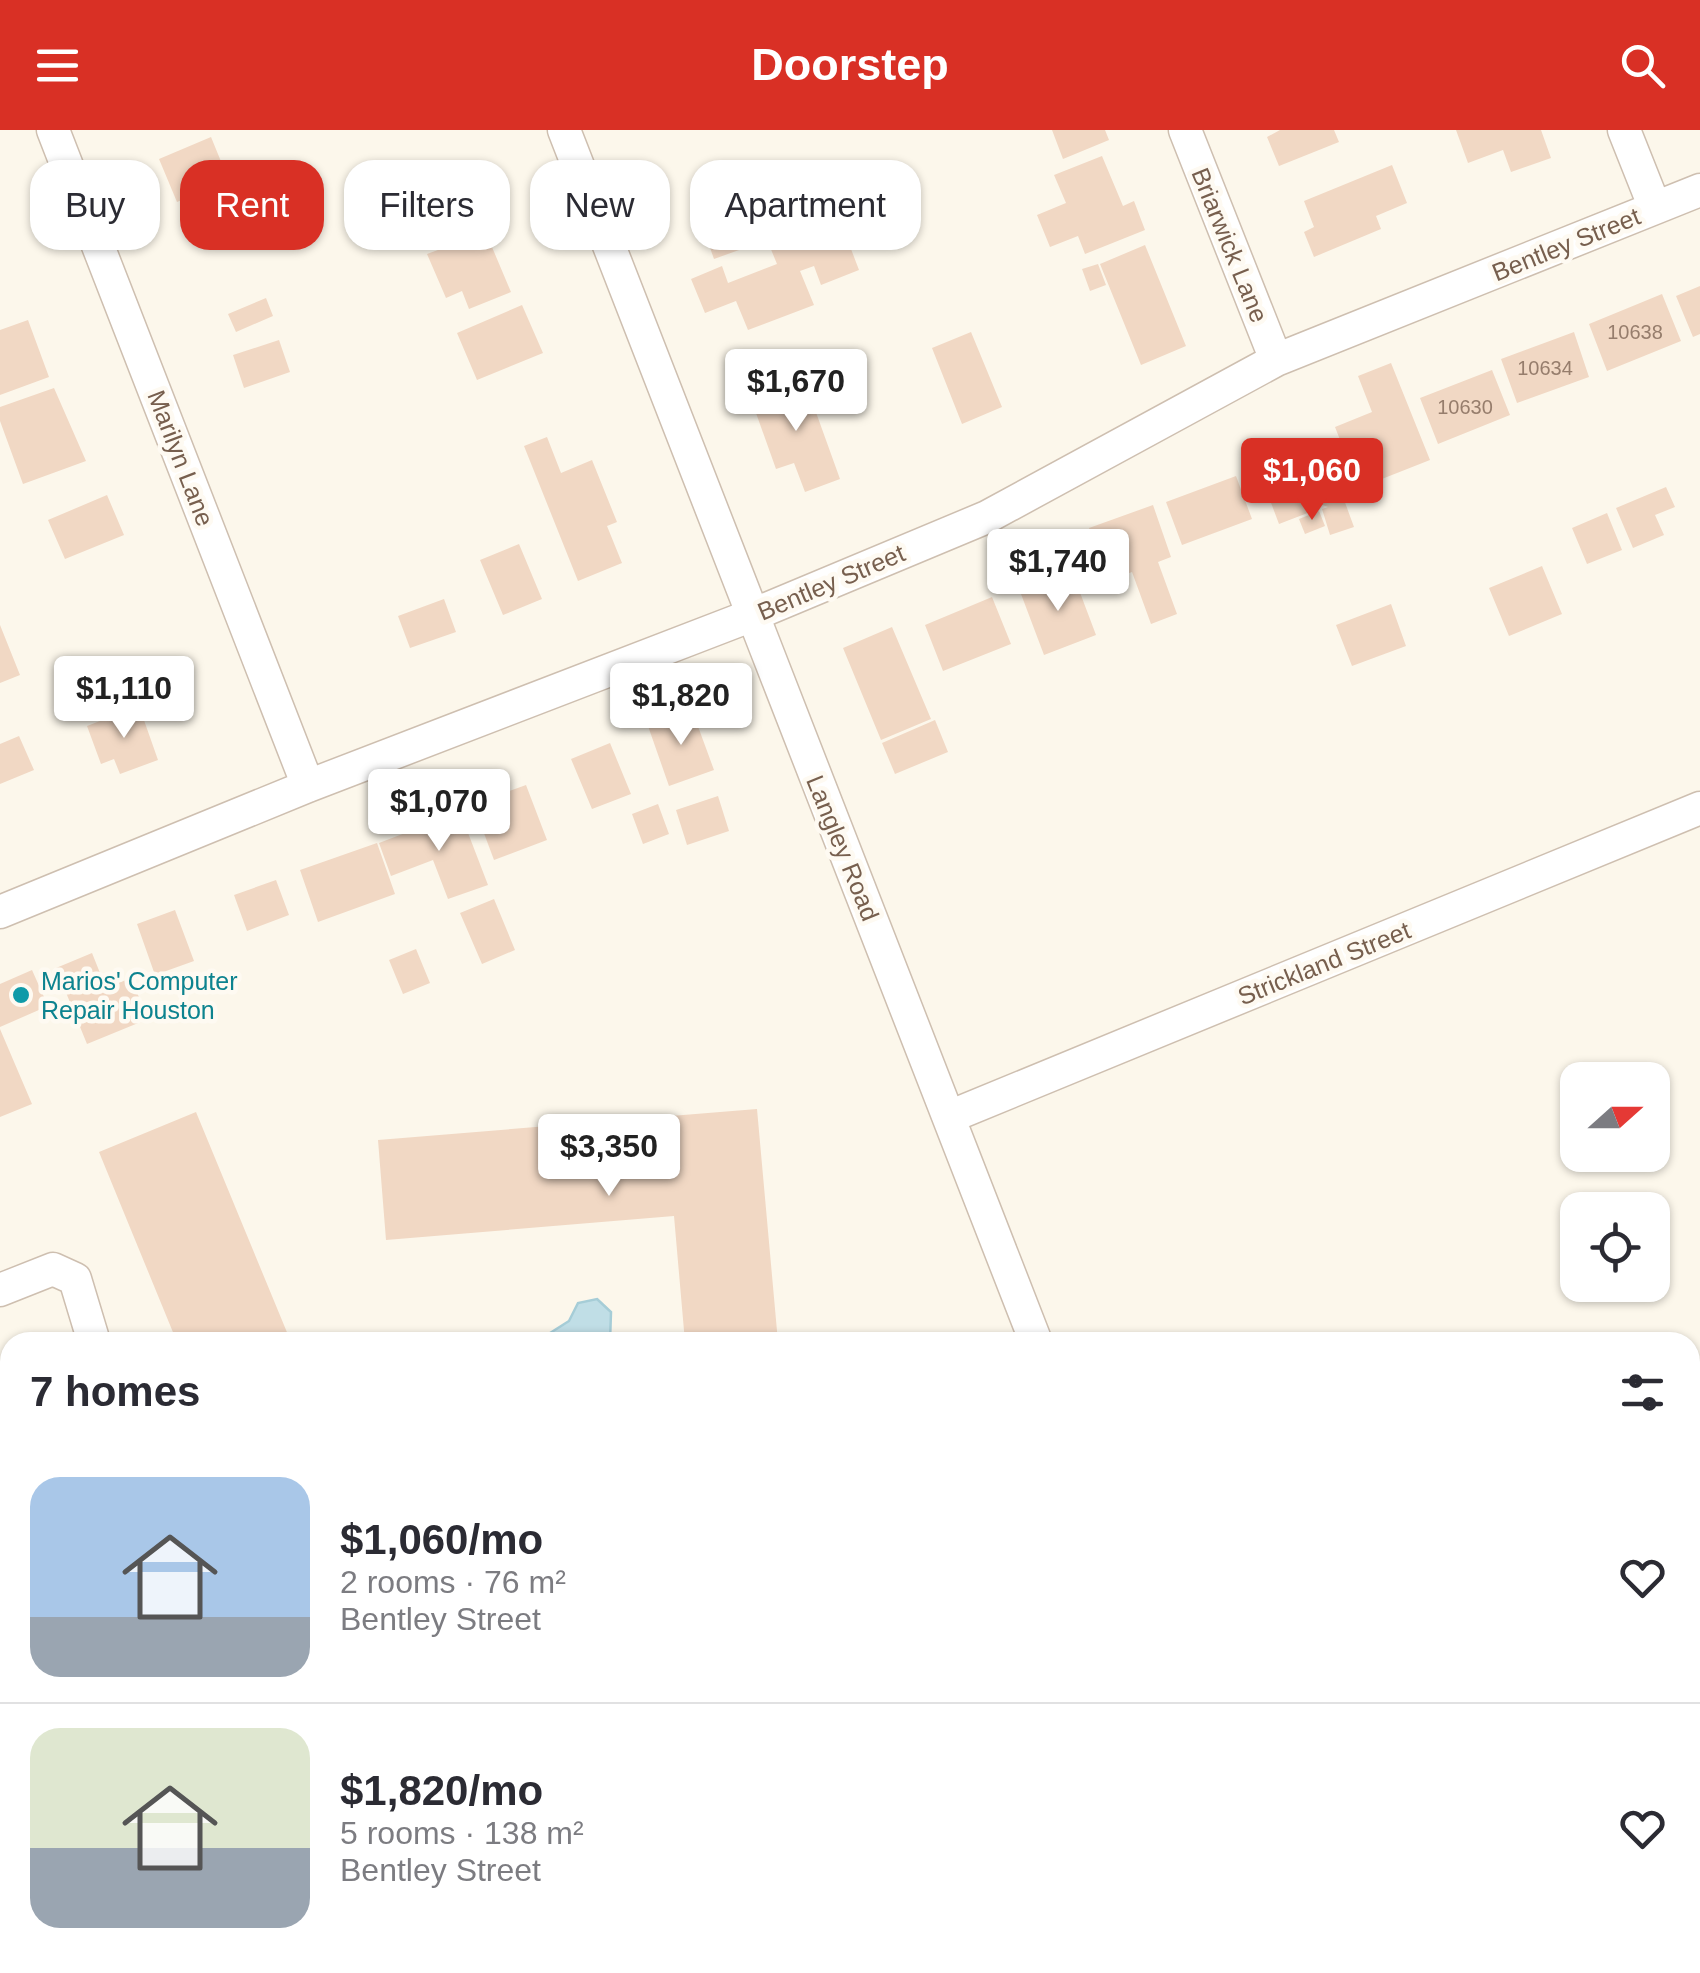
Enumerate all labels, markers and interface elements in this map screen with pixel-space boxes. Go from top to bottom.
icon: menu [30,38,85,93]
icon: search [1615,38,1670,93]
text: Doorstep [751,39,949,90]
chip: Buy [30,160,160,250]
chip: Rent [180,160,324,250]
chip: Filters [344,160,510,250]
chip: New [530,160,670,250]
chip: Apartment [690,160,921,250]
street label: Briarwick Lane [1186,164,1274,326]
street label: Bentley Street [1488,202,1644,286]
house number: 10638 [1607,321,1663,343]
pin: $1,670 [715,349,877,434]
house number: 10634 [1517,357,1573,379]
text: $1,670 [747,363,845,399]
street label: Marilyn Lane [142,386,220,530]
house number: 10630 [1437,396,1493,418]
pin: $1,060 [1231,438,1393,523]
text: $1,060 [1263,452,1361,488]
pin: $1,740 [977,529,1139,614]
street label: Bentley Street [753,538,909,626]
text: $1,740 [1009,543,1107,579]
pin: $1,110 [43,656,205,741]
pin: $1,820 [600,663,762,748]
text: $1,110 [76,670,172,706]
text: $1,820 [632,677,730,713]
pin: $1,070 [358,769,520,854]
street label: Langley Road [801,771,885,925]
text: $1,070 [390,783,488,819]
street label: Strickland Street [1234,916,1414,1010]
place label: Marios' Computer Repair Houston [41,967,238,1024]
marker: Marios' Computer Repair Houston [10,984,32,1006]
north arrow [1560,1062,1670,1172]
map controls [1560,1062,1670,1302]
pin: $3,350 [528,1114,690,1199]
text: $3,350 [560,1128,658,1164]
button: locate [1560,1192,1670,1302]
icon: filters [1615,1365,1670,1420]
text: 7 homes [30,1368,200,1415]
text: $1,060/mo [340,1516,543,1563]
icon: home [110,1517,230,1637]
icon: heart [1615,1550,1670,1605]
text: 2 rooms · 76 m² [340,1564,566,1600]
text: Bentley Street [340,1601,541,1637]
text: $1,820/mo [340,1767,543,1814]
icon: home [110,1768,230,1888]
icon: heart [1615,1801,1670,1856]
text: 5 rooms · 138 m² [340,1815,584,1851]
text: Bentley Street [340,1852,541,1888]

